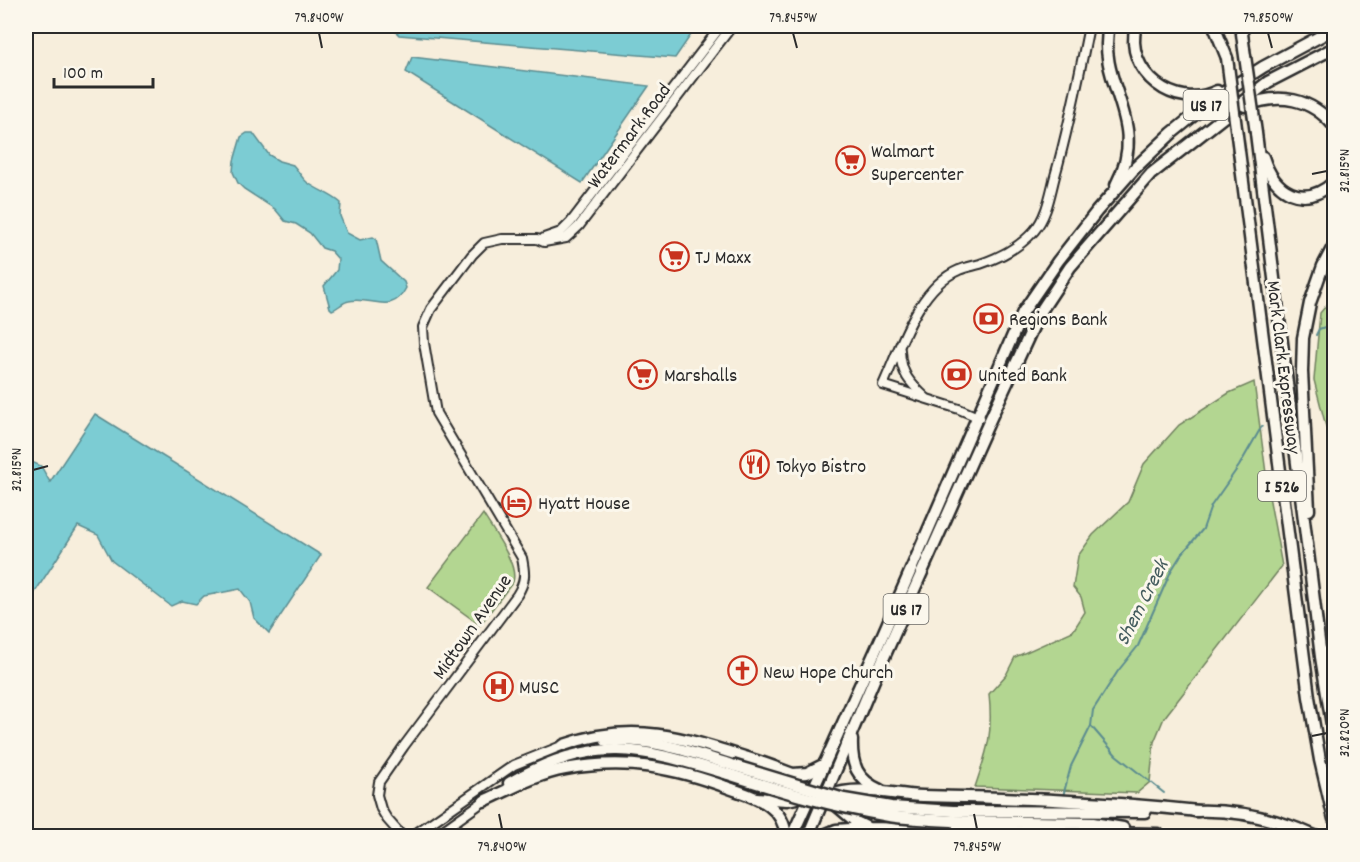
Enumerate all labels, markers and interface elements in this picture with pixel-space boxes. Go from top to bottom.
text: 79.840°W [295,8,344,30]
text: 79.845°W [769,8,817,30]
text: 79.850°W [1243,8,1293,30]
scale bar [54,51,153,89]
text: 100 m [63,62,103,87]
street label: Watermark Road [582,78,679,195]
road number: US 17 [1184,90,1228,120]
place label: Walmart Supercenter [871,139,964,190]
supermarket icon: Walmart Supercenter [834,145,866,177]
text: 32.815°N [1335,149,1357,193]
supermarket icon: TJ Maxx [658,240,690,272]
place label: TJ Maxx [695,245,751,273]
street label: Mark Clark Expressway [1257,279,1307,457]
bank icon: Regions Bank [972,302,1004,334]
place label: Regions Bank [1009,307,1107,335]
supermarket icon: Marshalls [627,358,659,390]
bank icon: United Bank [941,358,973,390]
place label: Marshalls [664,363,737,391]
place label: United Bank [978,363,1067,391]
text: 32.815°N [7,448,29,492]
restaurant icon: Tokyo Bistro [739,449,771,481]
place label: Tokyo Bistro [776,454,866,482]
road number: I 526 [1258,471,1306,501]
hotel icon: Hyatt House [501,486,533,518]
place label: Hyatt House [538,491,630,519]
water label: Shem Creek [1109,553,1179,651]
street label: Midtown Avenue [427,569,520,686]
road number: US 17 [884,594,928,624]
church icon: New Hope Church [726,655,758,687]
place label: New Hope Church [763,660,893,688]
hospital icon: MUSC [482,670,514,702]
place label: MUSC [519,675,559,703]
text: 32.820°N [1335,709,1357,757]
text: 79.840°W [478,837,527,859]
text: 79.845°W [953,837,1001,859]

